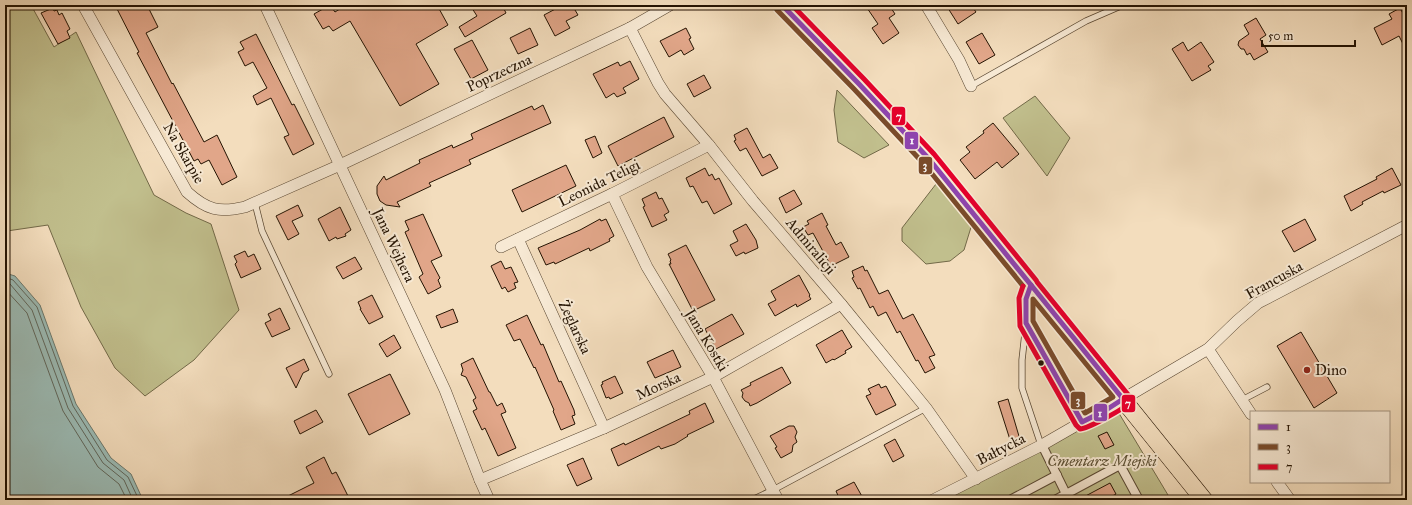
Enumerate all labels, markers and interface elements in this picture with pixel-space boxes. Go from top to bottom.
scale bar [1262,22,1355,48]
text: 50 m [1268,29,1293,43]
street label: Poprzeczna [464,50,535,96]
line badge: 7 [891,106,906,126]
text: 7 [896,110,902,123]
street label: Na Skarpie [159,119,209,187]
line badge: 1 [904,131,919,150]
text: 1 [910,134,915,147]
street label: Leonida Teligi [555,155,643,211]
line badge: 3 [918,156,933,175]
text: 3 [923,159,927,173]
street label: Jana Wejhera [367,203,419,286]
street label: Admiralicji [781,213,840,278]
street label: Francuska [1242,257,1306,303]
street label: Żeglarska [555,297,596,357]
street label: Jana Kostki [679,304,733,375]
unlabelled marker [1036,358,1046,368]
place label: Dino [1315,361,1347,379]
marker: Dino [1302,365,1312,375]
street label: Morska [633,368,684,404]
line badge: 3 [1070,391,1086,410]
text: 3 [1076,394,1080,408]
line badge: 7 [1121,394,1136,413]
text: 7 [1125,397,1131,410]
line badge: 1 [1093,403,1108,422]
text: 1 [1098,407,1103,420]
legend [1250,411,1390,483]
text: 1 [1286,420,1291,434]
street label: Bałtycka [974,429,1029,469]
text: 3 [1286,440,1291,454]
park label: Cmentarz Miejski [1047,452,1157,470]
text: 7 [1286,460,1292,474]

